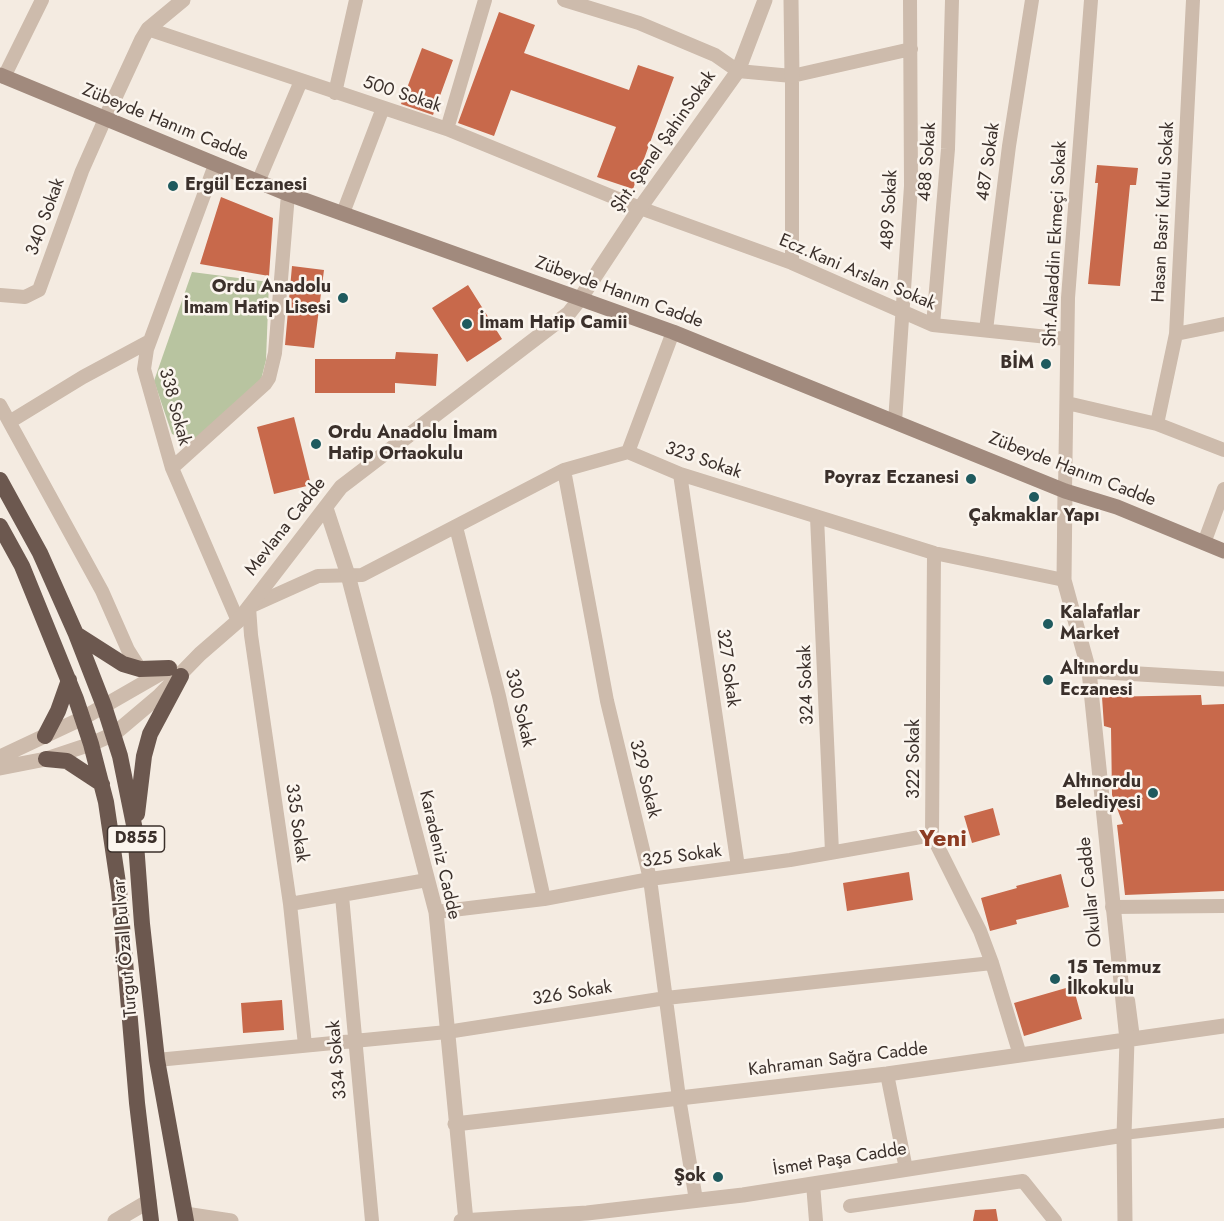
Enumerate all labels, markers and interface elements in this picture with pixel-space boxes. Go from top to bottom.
street label: Şht. Şenel ŞahinSokak [607,67,721,217]
street label: 500 Sokak [360,72,444,118]
street label: Zübeyde Hanım Cadde [79,80,251,166]
street label: 488 Sokak [914,121,942,203]
street label: 487 Sokak [973,121,1005,203]
street label: Hasan Basri Kutlu Sokak [1148,121,1180,303]
street label: Sht.Alaaddin Ekmeçi Sokak [1040,140,1072,348]
street label: 489 Sokak [877,169,903,251]
street label: 340 Sokak [22,175,70,259]
place label: Ergül Eczanesi [185,175,307,197]
marker: Ergül Eczanesi [166,179,180,193]
street label: Ecz.Kani Arslan Sokak [775,230,939,316]
street label: Zübeyde Hanım Cadde [532,253,706,333]
place label: Ordu Anadolu İmam Hatip Lisesi [183,277,331,320]
marker: Ordu Anadolu İmam Hatip Lisesi [336,291,350,305]
place label: İmam Hatip Camii [479,313,627,335]
marker: İmam Hatip Camii [460,317,474,331]
place label: BİM [1000,353,1034,375]
marker: BİM [1039,357,1053,371]
street label: 338 Sokak [153,366,195,448]
place label: Ordu Anadolu İmam Hatip Ortaokulu [328,423,498,466]
street label: Zübeyde Hanım Cadde [985,428,1159,512]
marker: Ordu Anadolu İmam Hatip Ortaokulu [309,437,323,451]
street label: 323 Sokak [662,438,744,484]
place label: Poyraz Eczanesi [824,468,959,490]
marker: Poyraz Eczanesi [964,472,978,486]
street label: Mevlana Cadde [241,474,331,580]
marker: Çakmaklar Yapı [1027,490,1041,504]
place label: Çakmaklar Yapı [969,506,1099,528]
place label: Kalafatlar Market [1060,603,1140,646]
marker: Kalafatlar Market [1041,617,1055,631]
street label: 327 Sokak [711,627,743,709]
street label: 324 Sokak [795,645,819,725]
place label: Altınordu Eczanesi [1060,659,1139,702]
street label: 330 Sokak [499,667,539,749]
marker: Altınordu Eczanesi [1041,673,1055,687]
street label: 322 Sokak [904,719,926,799]
street label: 329 Sokak [624,738,664,820]
place label: Altınordu Belediyesi [1055,772,1141,814]
street label: 335 Sokak [280,782,312,864]
marker: Altınordu Belediyesi [1146,786,1160,800]
street label: Karadeniz Cadde [414,788,464,922]
road number: D855 [108,826,164,852]
district label: Yeni [919,826,967,854]
street label: Okullar Cadde [1074,836,1108,948]
street label: 325 Sokak [641,841,723,873]
street label: Turgut Özal Bulvar [109,878,143,1018]
place label: 15 Temmuz İlkokulu [1067,958,1161,1000]
marker: 15 Temmuz İlkokulu [1048,972,1062,986]
street label: 326 Sokak [531,977,613,1011]
street label: 334 Sokak [324,1019,352,1101]
street label: Kahraman Sağra Cadde [747,1038,929,1082]
street label: İsmet Paşa Cadde [772,1139,908,1181]
place label: Şok [674,1166,706,1188]
marker: Şok [711,1170,725,1184]

